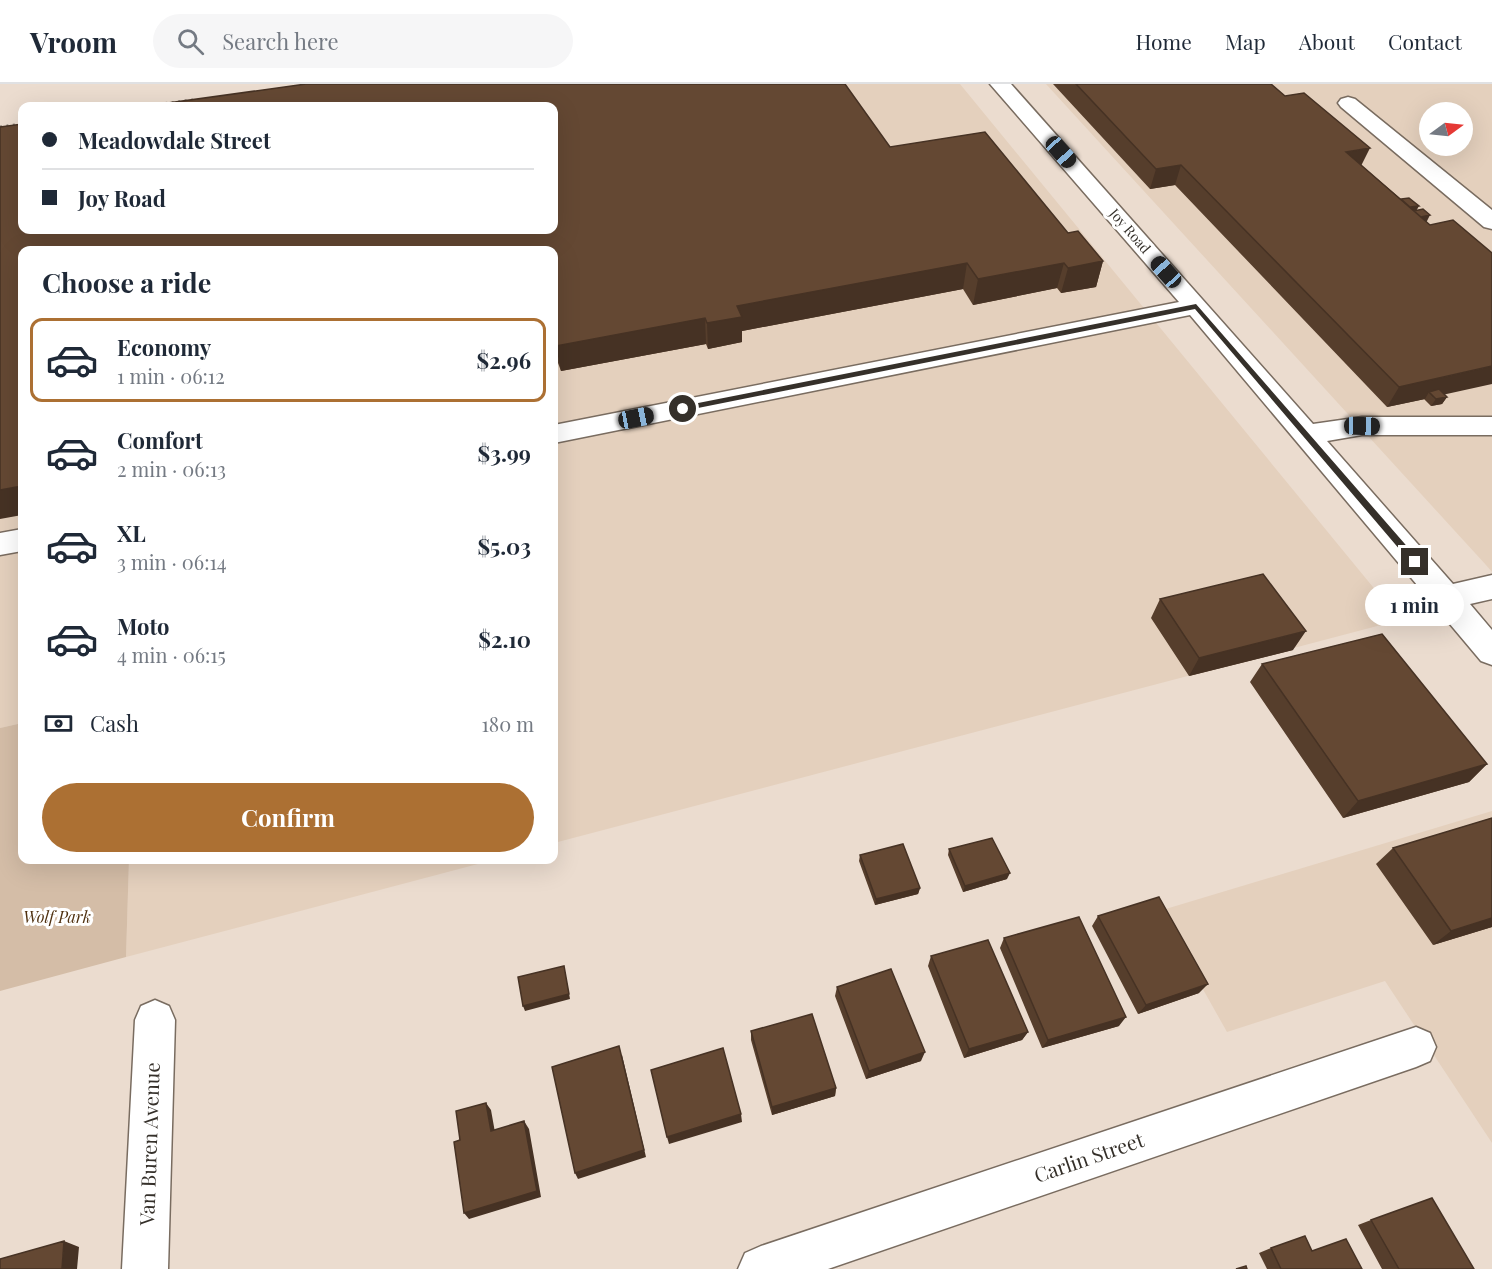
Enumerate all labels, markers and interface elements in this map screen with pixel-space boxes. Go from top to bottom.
search box [153,14,573,68]
text: Vroom [30,23,117,60]
icon: search [174,25,207,58]
text: Search here [222,26,339,56]
text: Home [1136,27,1192,55]
text: Map [1225,27,1266,55]
text: About [1299,27,1355,55]
text: Contact [1388,27,1462,55]
north arrow [1419,102,1473,156]
map controls [1419,102,1473,156]
text: Meadowdale Street [78,125,271,155]
car [1042,133,1080,171]
text: Joy Road [78,183,166,213]
street label: Joy Road [1105,203,1155,257]
car [1147,253,1185,291]
text: Choose a ride [42,264,211,300]
text: Economy [117,332,211,362]
icon: car [45,333,99,387]
text: $2.96 [477,345,531,375]
text: 1 min · 06:12 [117,362,225,389]
route start [669,395,696,422]
car [617,406,655,430]
car [1344,417,1380,435]
text: Comfort [117,425,203,455]
icon: car [45,426,99,480]
text: $3.99 [478,438,531,468]
text: 2 min · 06:13 [117,455,226,482]
text: XL [117,518,146,548]
icon: car [45,519,99,573]
text: $5.03 [477,531,531,561]
text: 3 min · 06:14 [117,548,227,575]
route end [1401,548,1428,575]
callout: 1 min [1366,583,1464,625]
text: 1 min [1390,591,1439,618]
text: Moto [117,611,170,641]
icon: car [45,612,99,666]
text: $2.10 [478,624,531,654]
text: 4 min · 06:15 [117,641,226,668]
icon: cash [42,707,75,740]
text: Cash [90,708,139,738]
text: 180 m [481,710,534,737]
button: Confirm [42,783,534,852]
park label: Wolf Park [23,906,91,927]
street label: Van Buren Avenue [132,1062,165,1227]
street label: Carlin Street [1030,1125,1148,1188]

